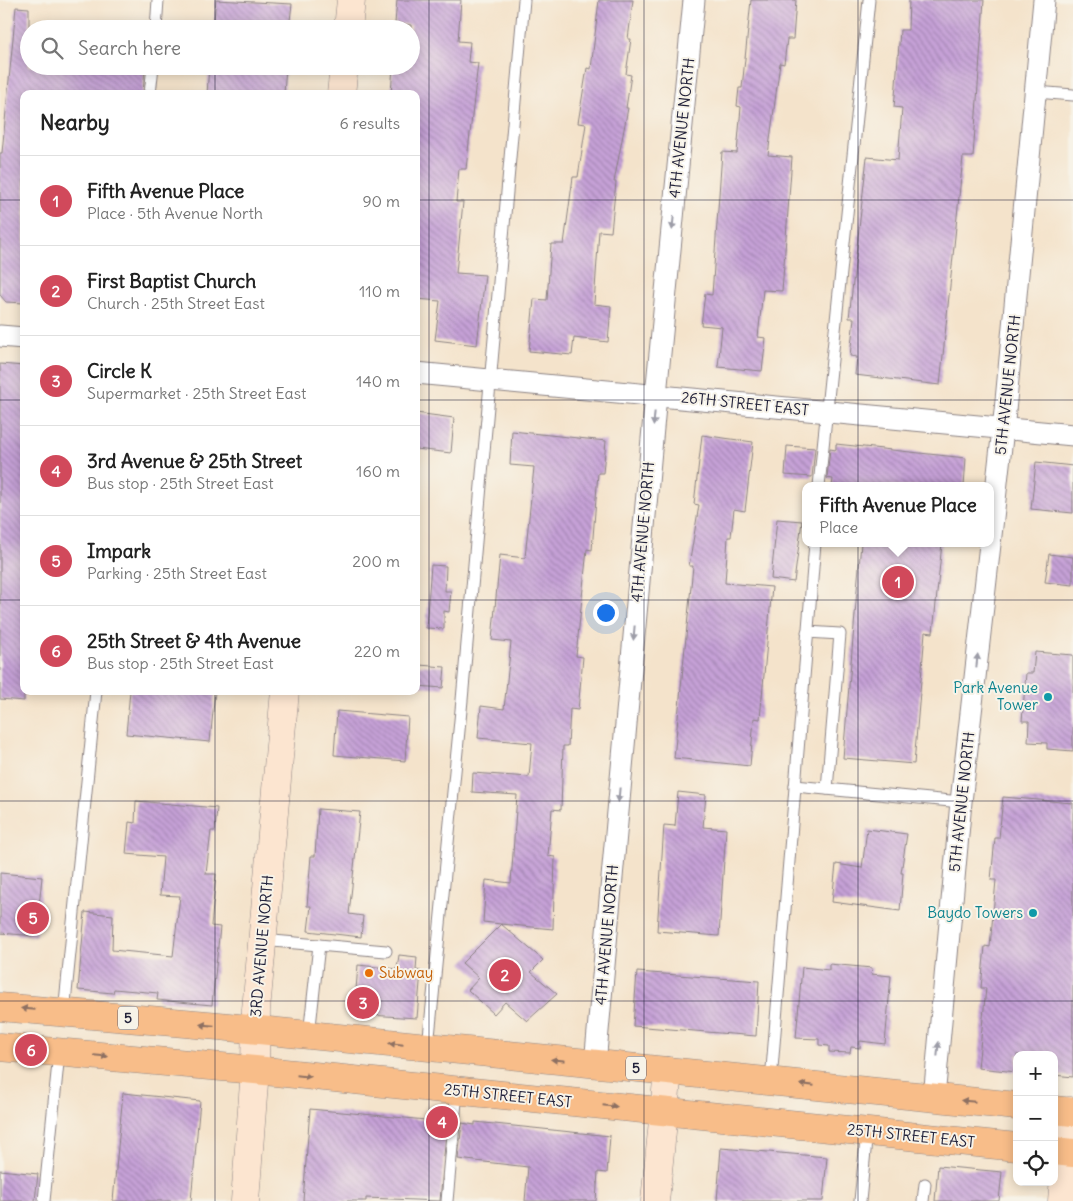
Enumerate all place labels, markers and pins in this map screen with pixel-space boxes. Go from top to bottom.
pin: 1 [882,563,914,601]
place label: Park Avenue Tower [953,678,1038,714]
marker: Park Avenue Tower [1042,691,1054,703]
pin: 5 [17,899,49,937]
place label: Baydo Towers [927,903,1023,922]
marker: Baydo Towers [1027,907,1039,919]
pin: 2 [489,956,521,994]
place label: Subway [379,963,433,982]
marker: Subway [363,967,375,979]
pin: 3 [347,984,379,1022]
pin: 6 [15,1031,47,1069]
pin: 4 [426,1103,458,1141]

